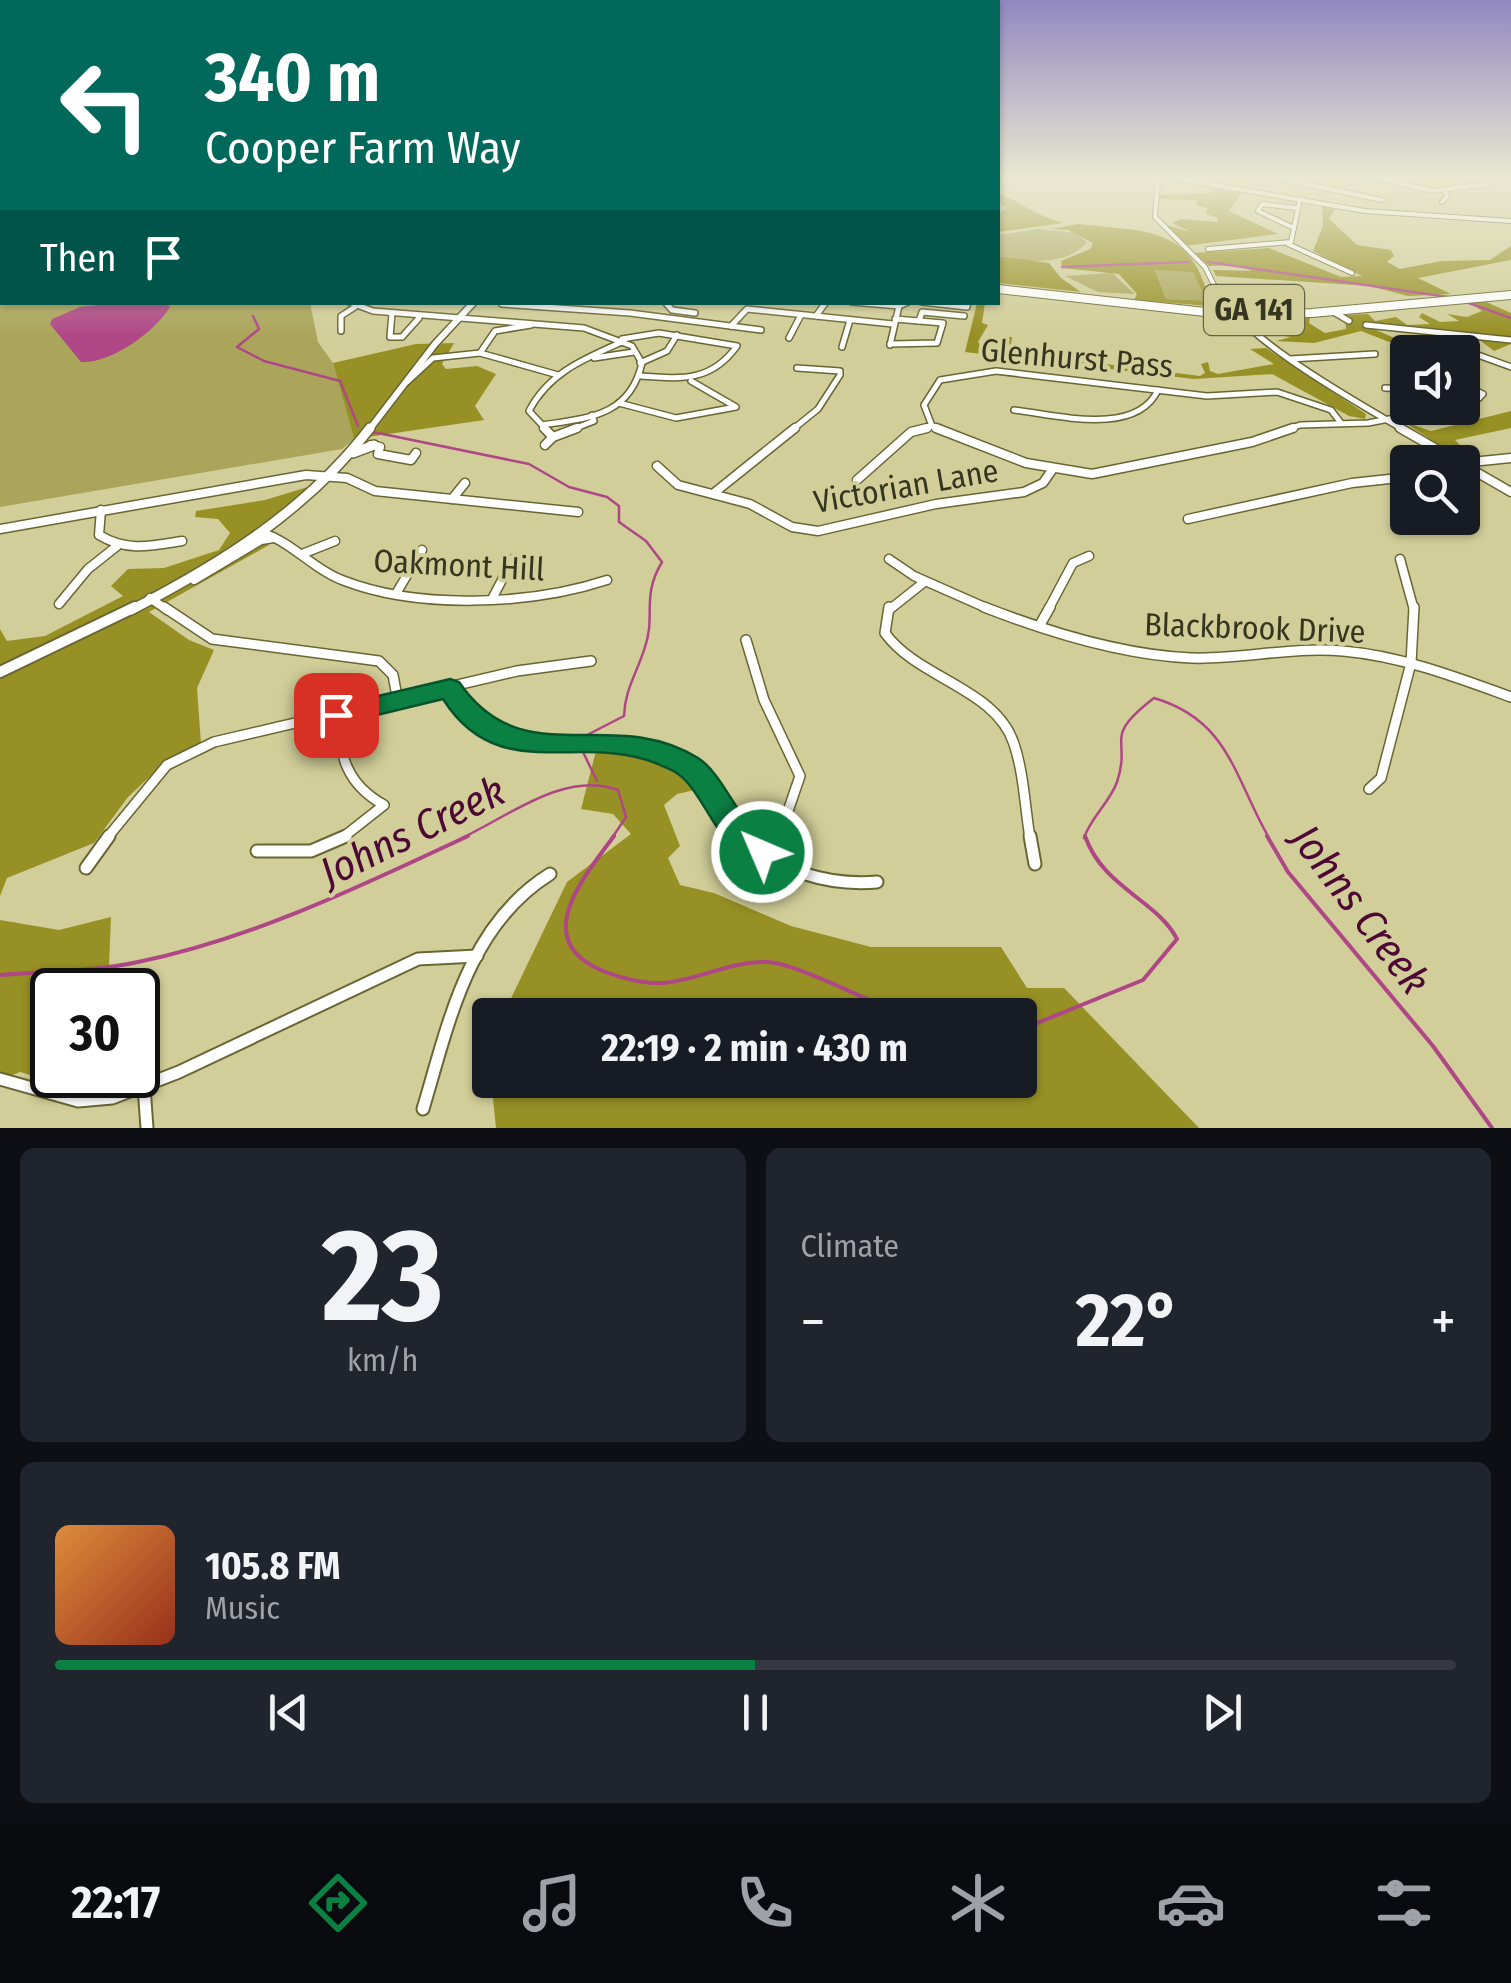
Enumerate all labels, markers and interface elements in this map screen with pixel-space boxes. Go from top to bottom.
text: 340 m [205,36,380,120]
icon: left [40,40,170,170]
text: Cooper Farm Way [205,121,521,175]
icon: arrive [136,230,191,285]
text: Then [40,235,116,281]
road number: GA 141 [1204,285,1304,335]
street label: Glenhurst Pass [979,331,1175,385]
map controls [1390,335,1480,535]
button: sound [1390,335,1480,425]
button: search [1390,445,1480,535]
street label: Victorian Lane [811,451,1001,521]
street label: Oakmont Hill [373,542,545,588]
street label: Blackbrook Drive [1144,605,1366,651]
pin [294,673,379,758]
icon: arrive [309,688,364,743]
water label: Johns Creek [310,766,513,899]
position arrow [710,800,814,904]
water label: Johns Creek [1279,813,1440,1004]
speed limit sign: 30 [30,968,160,1098]
text: 22:19 · 2 min · 430 m [601,1025,908,1071]
text: 23 [322,1198,444,1354]
text: Climate [801,1227,899,1265]
text: 22° [1076,1276,1180,1366]
text: − [801,1289,825,1355]
text: + [1431,1289,1456,1355]
text: km/h [347,1341,418,1379]
text: 105.8 FM [205,1543,340,1589]
text: Music [205,1589,280,1627]
icon: previous [261,1685,316,1740]
icon: pause [728,1685,783,1740]
icon: next [1195,1685,1250,1740]
icon: directions [303,1868,373,1938]
icon: music [517,1868,587,1938]
icon: phone [730,1868,800,1938]
icon: climate [943,1868,1013,1938]
icon: car [1156,1868,1226,1938]
icon: filters [1369,1868,1439,1938]
text: 22:17 [72,1876,160,1930]

